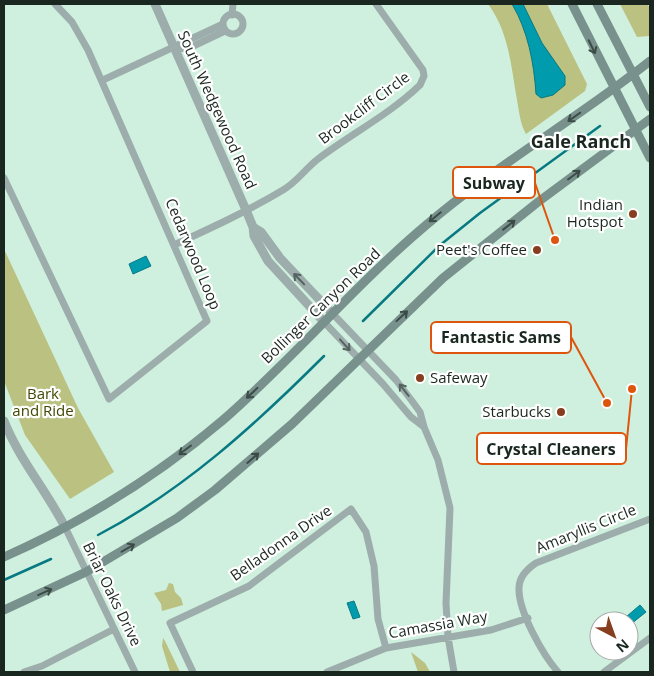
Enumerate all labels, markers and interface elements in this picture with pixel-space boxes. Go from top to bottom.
street label: South Wedgewood Road [174,27,262,192]
one-way arrow [587,39,597,54]
street label: Brookcliff Circle [314,66,413,148]
one-way arrow [567,112,581,122]
district label: Gale Ranch [531,129,631,153]
callout: Subway [453,167,535,198]
one-way arrow [567,170,580,181]
text: Subway [463,172,526,194]
place label: Indian Hotspot [567,194,623,231]
street label: Cedarwood Loop [161,195,226,312]
marker: Indian Hotspot [627,208,639,220]
one-way arrow [429,212,442,223]
one-way arrow [502,220,516,230]
place label: Peet's Coffee [436,239,527,259]
street label: Bollinger Canyon Road [256,243,384,367]
marker: Peet's Coffee [531,244,543,256]
one-way arrow [293,272,305,285]
one-way arrow [395,310,408,322]
callout: Fantastic Sams [431,322,571,353]
text: Fantastic Sams [441,326,561,348]
one-way arrow [339,339,350,352]
place label: Safeway [430,367,488,387]
marker: Safeway [414,372,426,384]
park label: Bark and Ride [12,383,74,420]
one-way arrow [399,383,409,397]
one-way arrow [245,387,258,399]
place label: Starbucks [482,401,551,421]
marker: Starbucks [555,406,567,418]
callout: Crystal Cleaners [477,433,626,464]
text: Crystal Cleaners [486,438,616,460]
one-way arrow [179,444,192,455]
one-way arrow [246,453,259,464]
street label: Amaryllis Circle [532,499,639,557]
street label: Belladonna Drive [226,500,335,585]
street label: Briar Oaks Drive [79,538,147,649]
one-way arrow [121,543,136,553]
one-way arrow [37,587,52,597]
street label: Camassia Way [387,605,489,643]
north arrow [589,611,639,661]
text: N [612,635,633,657]

